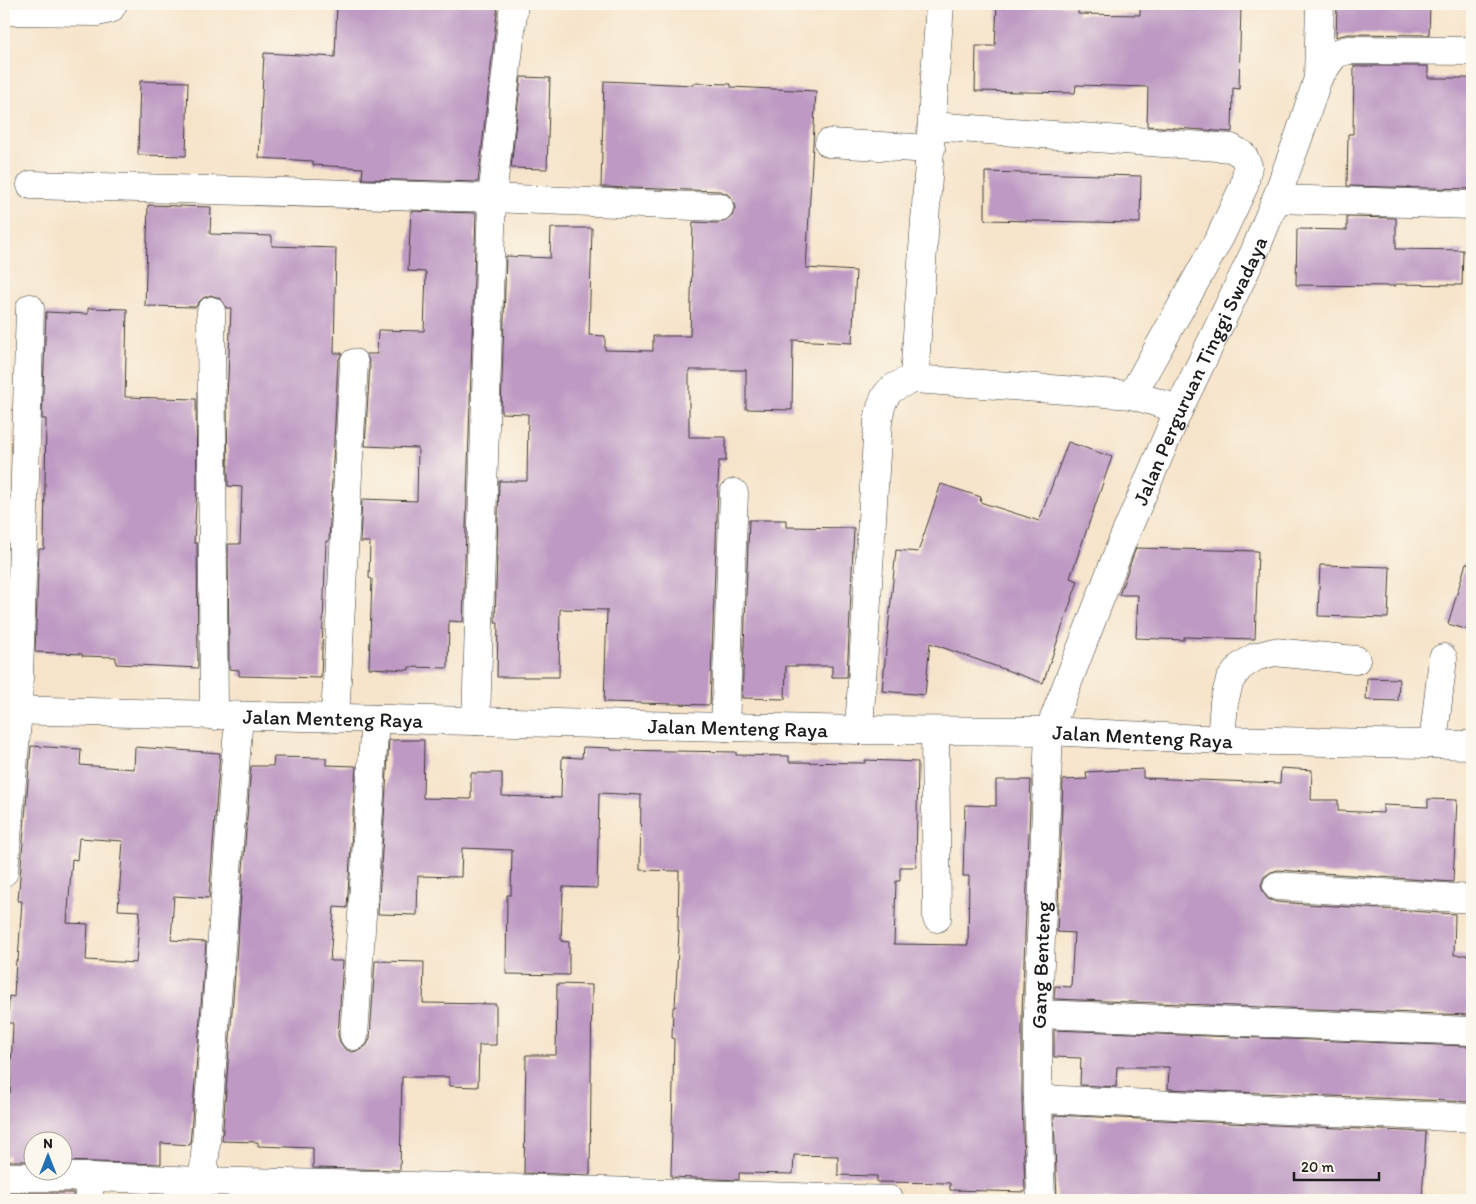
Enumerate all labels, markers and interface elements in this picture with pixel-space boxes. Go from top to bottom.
street label: Jalan Perguruan Tinggi Swadaya [1127,233,1272,509]
street label: Jalan Menteng Raya [242,703,423,732]
street label: Jalan Menteng Raya [647,713,828,742]
street label: Jalan Menteng Raya [1052,719,1233,753]
street label: Gang Benteng [1025,900,1055,1029]
north arrow [22,1132,72,1182]
text: N [43,1135,53,1152]
scale bar [1294,1149,1378,1181]
text: 20 m [1301,1158,1335,1176]

